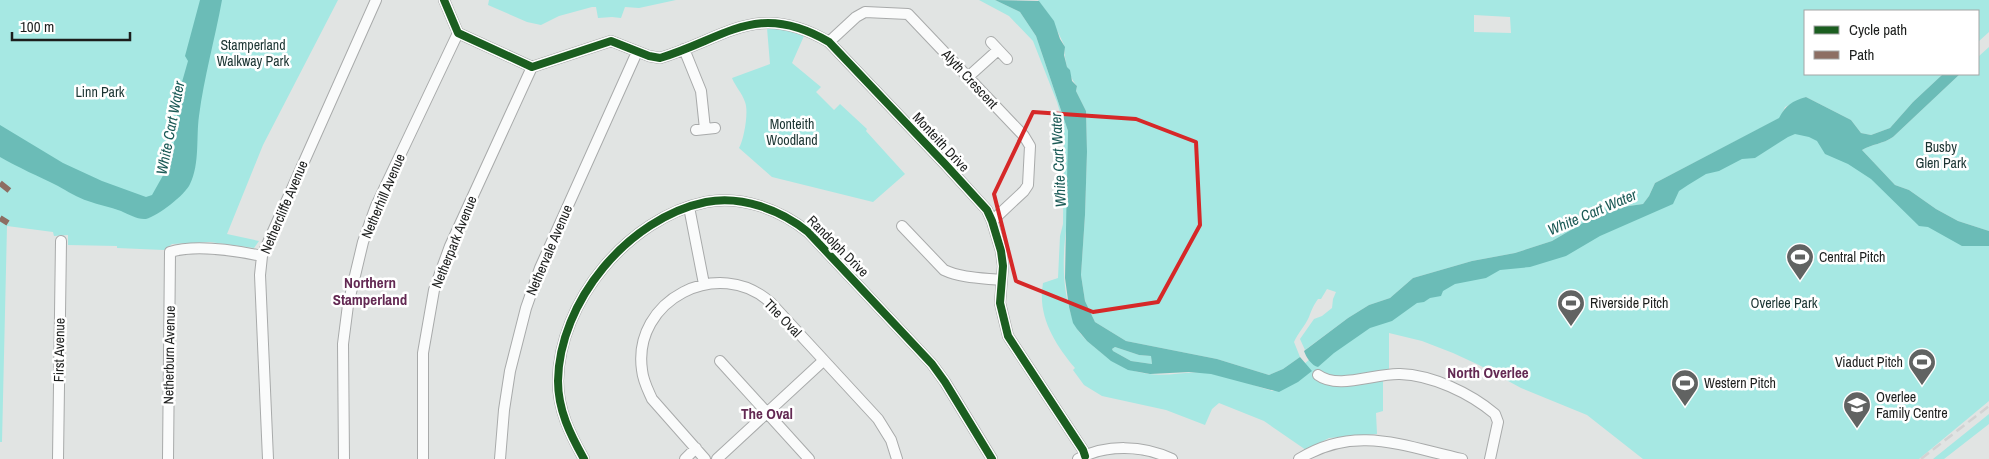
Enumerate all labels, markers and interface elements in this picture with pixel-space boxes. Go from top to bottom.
scale bar [12,10,130,42]
legend [1804,10,1979,75]
text: 100 m [20,16,54,37]
text: Cycle path [1849,19,1907,40]
park label: Stamperland Walkway Park [217,36,289,70]
text: Path [1849,44,1874,65]
street label: Alyth Crescent [937,45,1002,112]
water label: White Cart Water [151,79,190,177]
park label: Linn Park [75,83,125,101]
street label: Monteith Drive [909,108,973,176]
water label: White Cart Water [1045,111,1071,208]
park label: Monteith Woodland [766,115,818,149]
park label: Busby Glen Park [1915,138,1967,172]
street label: Netherhill Avenue [357,151,409,241]
street label: Nethercliffe Avenue [256,158,312,256]
water label: White Cart Water [1544,183,1641,240]
street label: Netherpark Avenue [427,193,481,291]
street label: Nethervale Avenue [522,202,576,298]
street label: Randolph Drive [803,211,873,281]
sports icon: Central Pitch [1785,242,1815,281]
place label: Central Pitch [1819,248,1885,266]
district label: Northern Stamperland [333,272,407,310]
sports icon: Riverside Pitch [1556,288,1586,327]
place label: Riverside Pitch [1590,294,1668,312]
park label: Overlee Park [1751,294,1818,312]
street label: The Oval [760,295,806,341]
street label: Netherburn Avenue [159,305,179,405]
street label: First Avenue [49,318,69,382]
sports icon: Viaduct Pitch [1907,347,1937,386]
place label: Viaduct Pitch [1835,353,1903,371]
district label: North Overlee [1447,362,1529,383]
sports icon: Western Pitch [1670,368,1700,407]
place label: Western Pitch [1704,374,1776,392]
place label: Overlee Family Centre [1876,388,1948,422]
school or university icon: Overlee Family Centre [1842,390,1872,429]
district label: The Oval [741,403,793,424]

